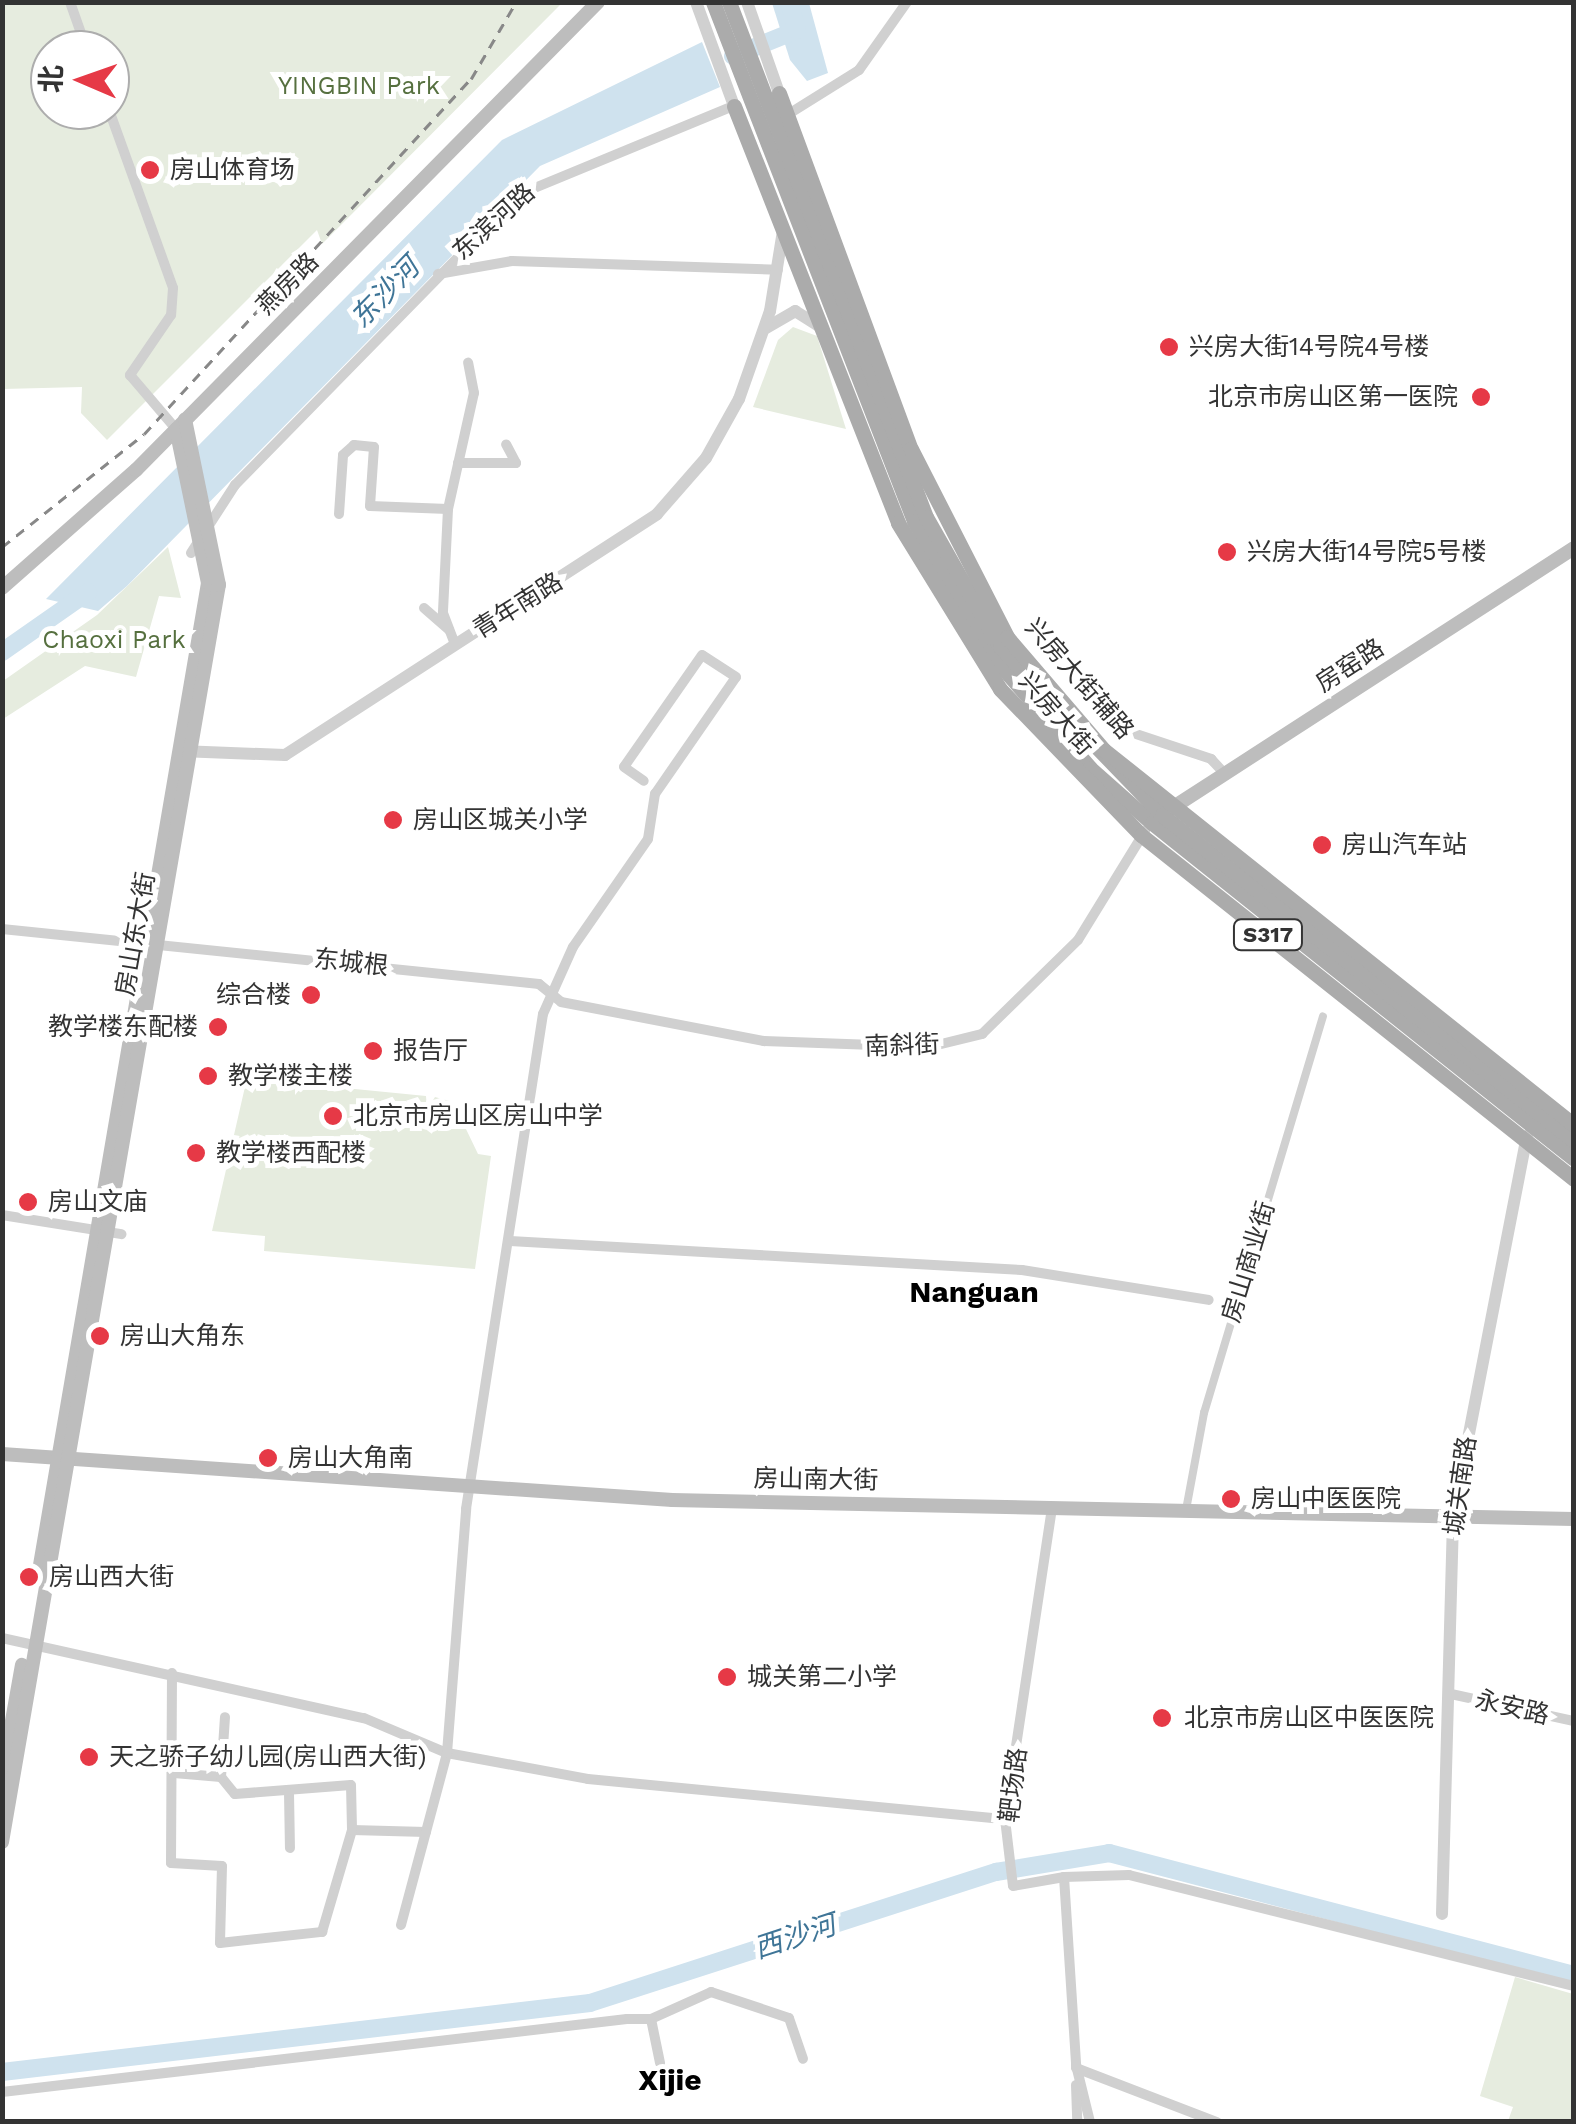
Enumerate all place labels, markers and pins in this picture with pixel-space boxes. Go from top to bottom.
place label: 房山体育场 [170,155,295,185]
marker: 房山体育场 [139,159,161,181]
place label: 兴房大街14号院4号楼 [1189,332,1429,362]
marker: 兴房大街14号院4号楼 [1158,336,1180,358]
place label: 北京市房山区第一医院 [1208,382,1458,412]
marker: 北京市房山区第一医院 [1468,384,1494,410]
place label: 兴房大街14号院5号楼 [1247,537,1487,567]
marker: 兴房大街14号院5号楼 [1216,541,1238,563]
place label: 房山区城关小学 [413,805,588,835]
marker: 房山区城关小学 [382,809,404,831]
place label: 房山汽车站 [1342,830,1467,860]
marker: 房山汽车站 [1311,834,1333,856]
place label: 综合楼 [216,980,291,1010]
marker: 综合楼 [300,984,322,1006]
place label: 教学楼东配楼 [48,1012,198,1042]
marker: 教学楼东配楼 [207,1016,229,1038]
place label: 报告厅 [393,1036,468,1066]
marker: 报告厅 [362,1040,384,1062]
place label: 教学楼主楼 [228,1061,353,1091]
marker: 教学楼主楼 [197,1065,219,1087]
place label: 北京市房山区房山中学 [353,1101,603,1131]
marker: 北京市房山区房山中学 [322,1105,344,1127]
place label: 教学楼西配楼 [216,1138,366,1168]
marker: 教学楼西配楼 [185,1142,207,1164]
place label: 房山文庙 [48,1187,148,1217]
marker: 房山文庙 [17,1191,39,1213]
place label: 房山大角东 [120,1321,245,1351]
marker: 房山大角东 [89,1325,111,1347]
place label: 房山大角南 [288,1443,413,1473]
marker: 房山大角南 [257,1447,279,1469]
place label: 房山中医医院 [1251,1484,1401,1514]
marker: 房山中医医院 [1220,1488,1242,1510]
place label: 房山西大街 [49,1562,174,1592]
marker: 房山西大街 [18,1566,40,1588]
place label: 城关第二小学 [747,1662,897,1692]
marker: 城关第二小学 [716,1666,738,1688]
place label: 北京市房山区中医医院 [1184,1703,1434,1733]
marker: 北京市房山区中医医院 [1149,1705,1175,1731]
place label: 天之骄子幼儿园(房山西大街) [109,1742,426,1772]
marker: 天之骄子幼儿园(房山西大街) [78,1746,100,1768]

